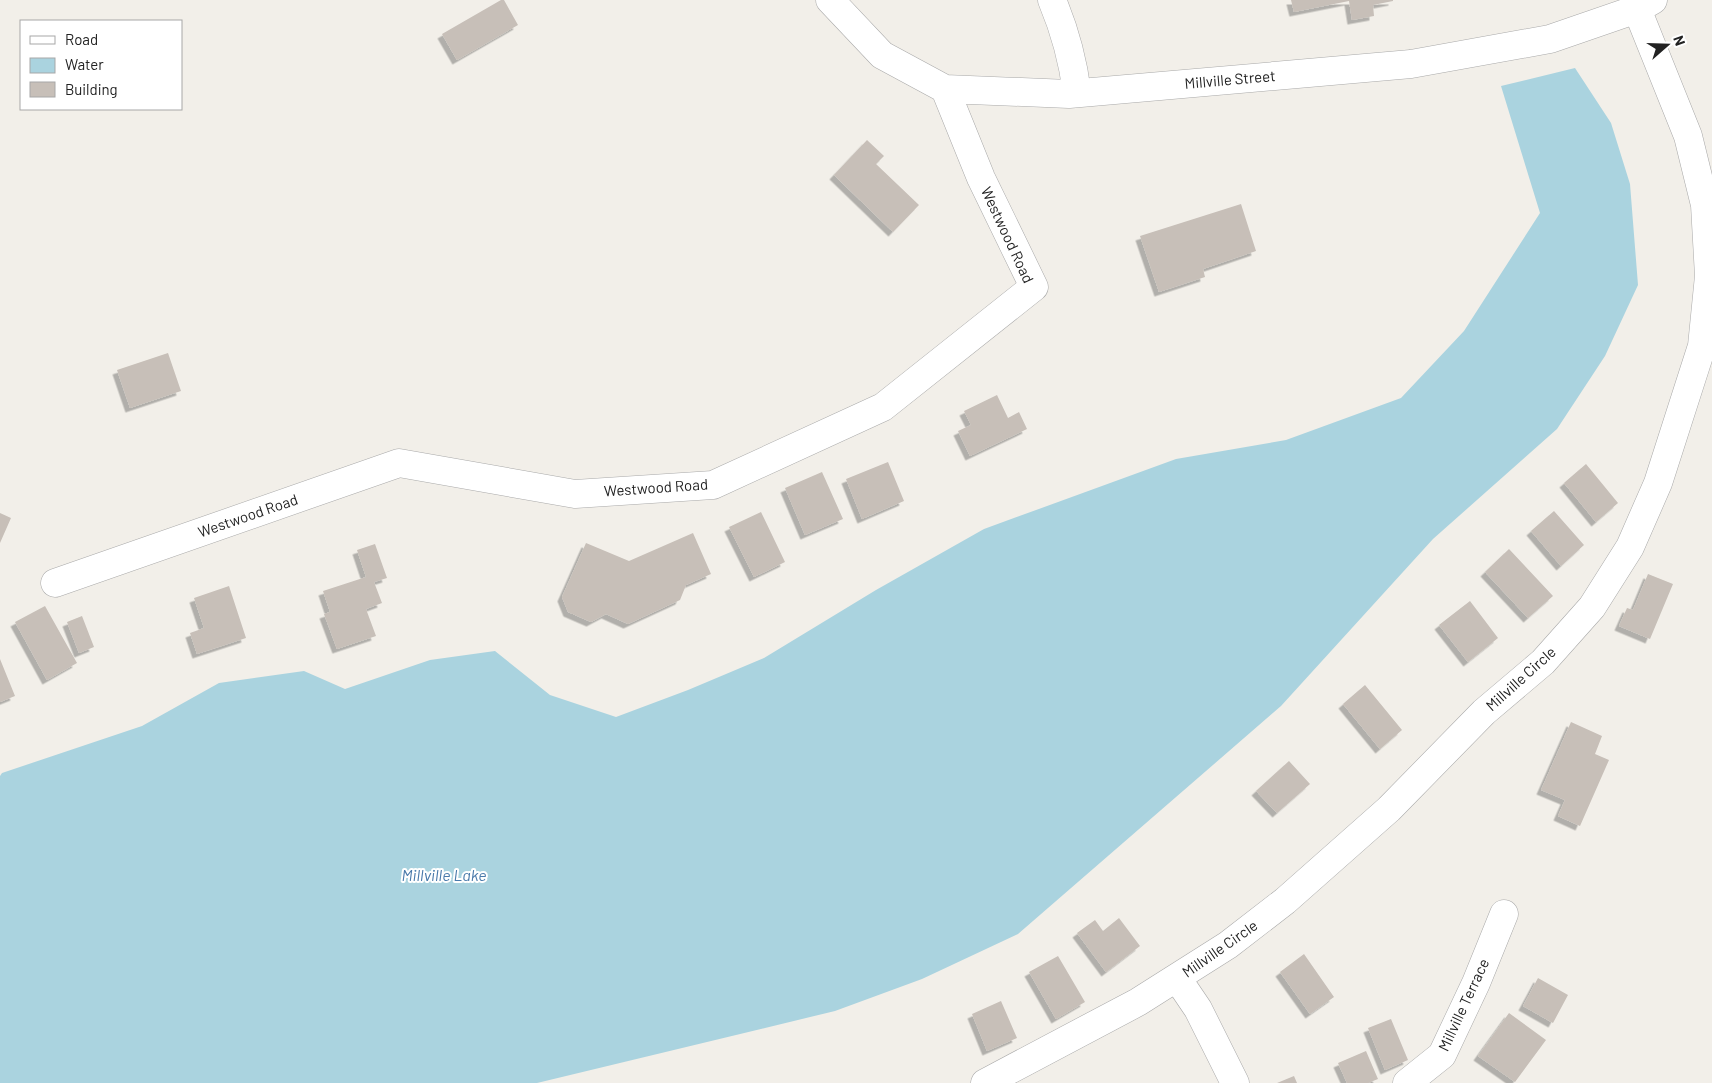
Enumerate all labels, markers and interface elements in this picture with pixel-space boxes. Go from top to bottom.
legend [20,20,182,110]
north arrow [1642,20,1692,70]
text: Road [65,30,98,48]
text: N [1670,33,1689,48]
text: Water [65,55,104,73]
street label: Millville Street [1184,66,1276,92]
text: Building [65,80,118,98]
street label: Westwood Road [978,184,1038,286]
street label: Westwood Road [603,474,709,500]
street label: Westwood Road [195,490,300,541]
street label: Millville Circle [1482,642,1559,714]
water label: Millville Lake [401,865,487,884]
street label: Millville Circle [1178,916,1261,981]
street label: Millville Terrace [1434,955,1492,1054]

